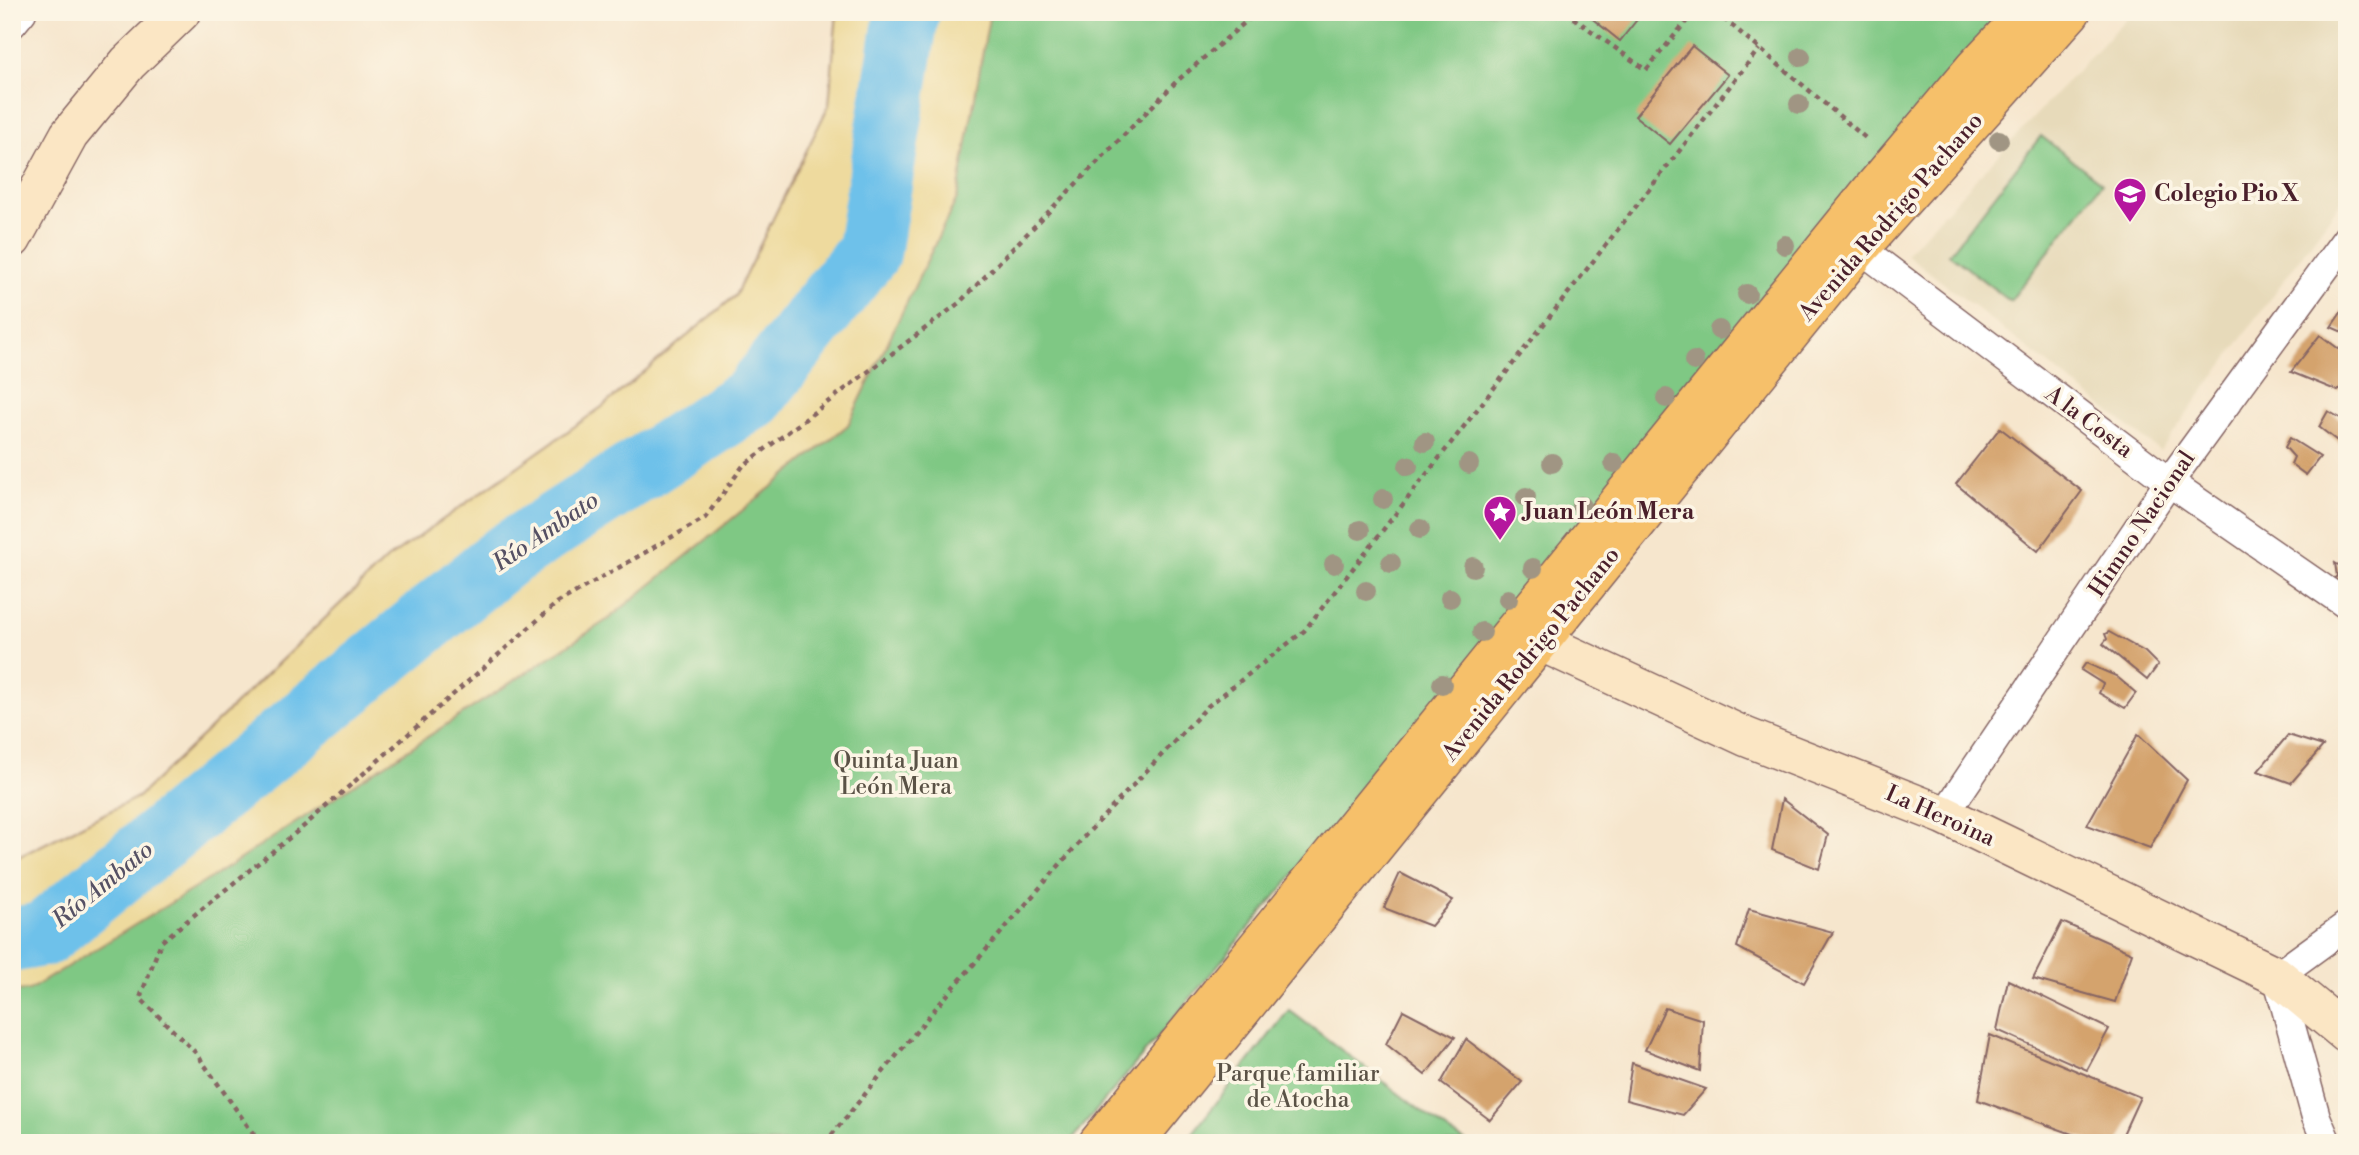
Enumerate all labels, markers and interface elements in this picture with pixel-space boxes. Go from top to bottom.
street label: Avenida Rodrigo Pachano [1792,107,1989,328]
school or university icon: Colegio Pio X [2111,175,2149,224]
place label: Colegio Pio X [2154,180,2299,208]
street label: A la Costa [2039,379,2139,464]
street label: Himno Nacional [2083,445,2201,602]
water label: Río Ambato [486,486,605,579]
place icon: Juan León Mera [1481,493,1519,542]
place label: Juan León Mera [1521,498,1695,526]
street label: Avenida Rodrigo Pachano [1435,541,1626,767]
park label: Quinta Juan León Mera [833,747,959,801]
street label: La Heroina [1881,779,2000,853]
water label: Río Ambato [46,835,160,936]
park label: Parque familiar de Atocha [1216,1060,1380,1114]

